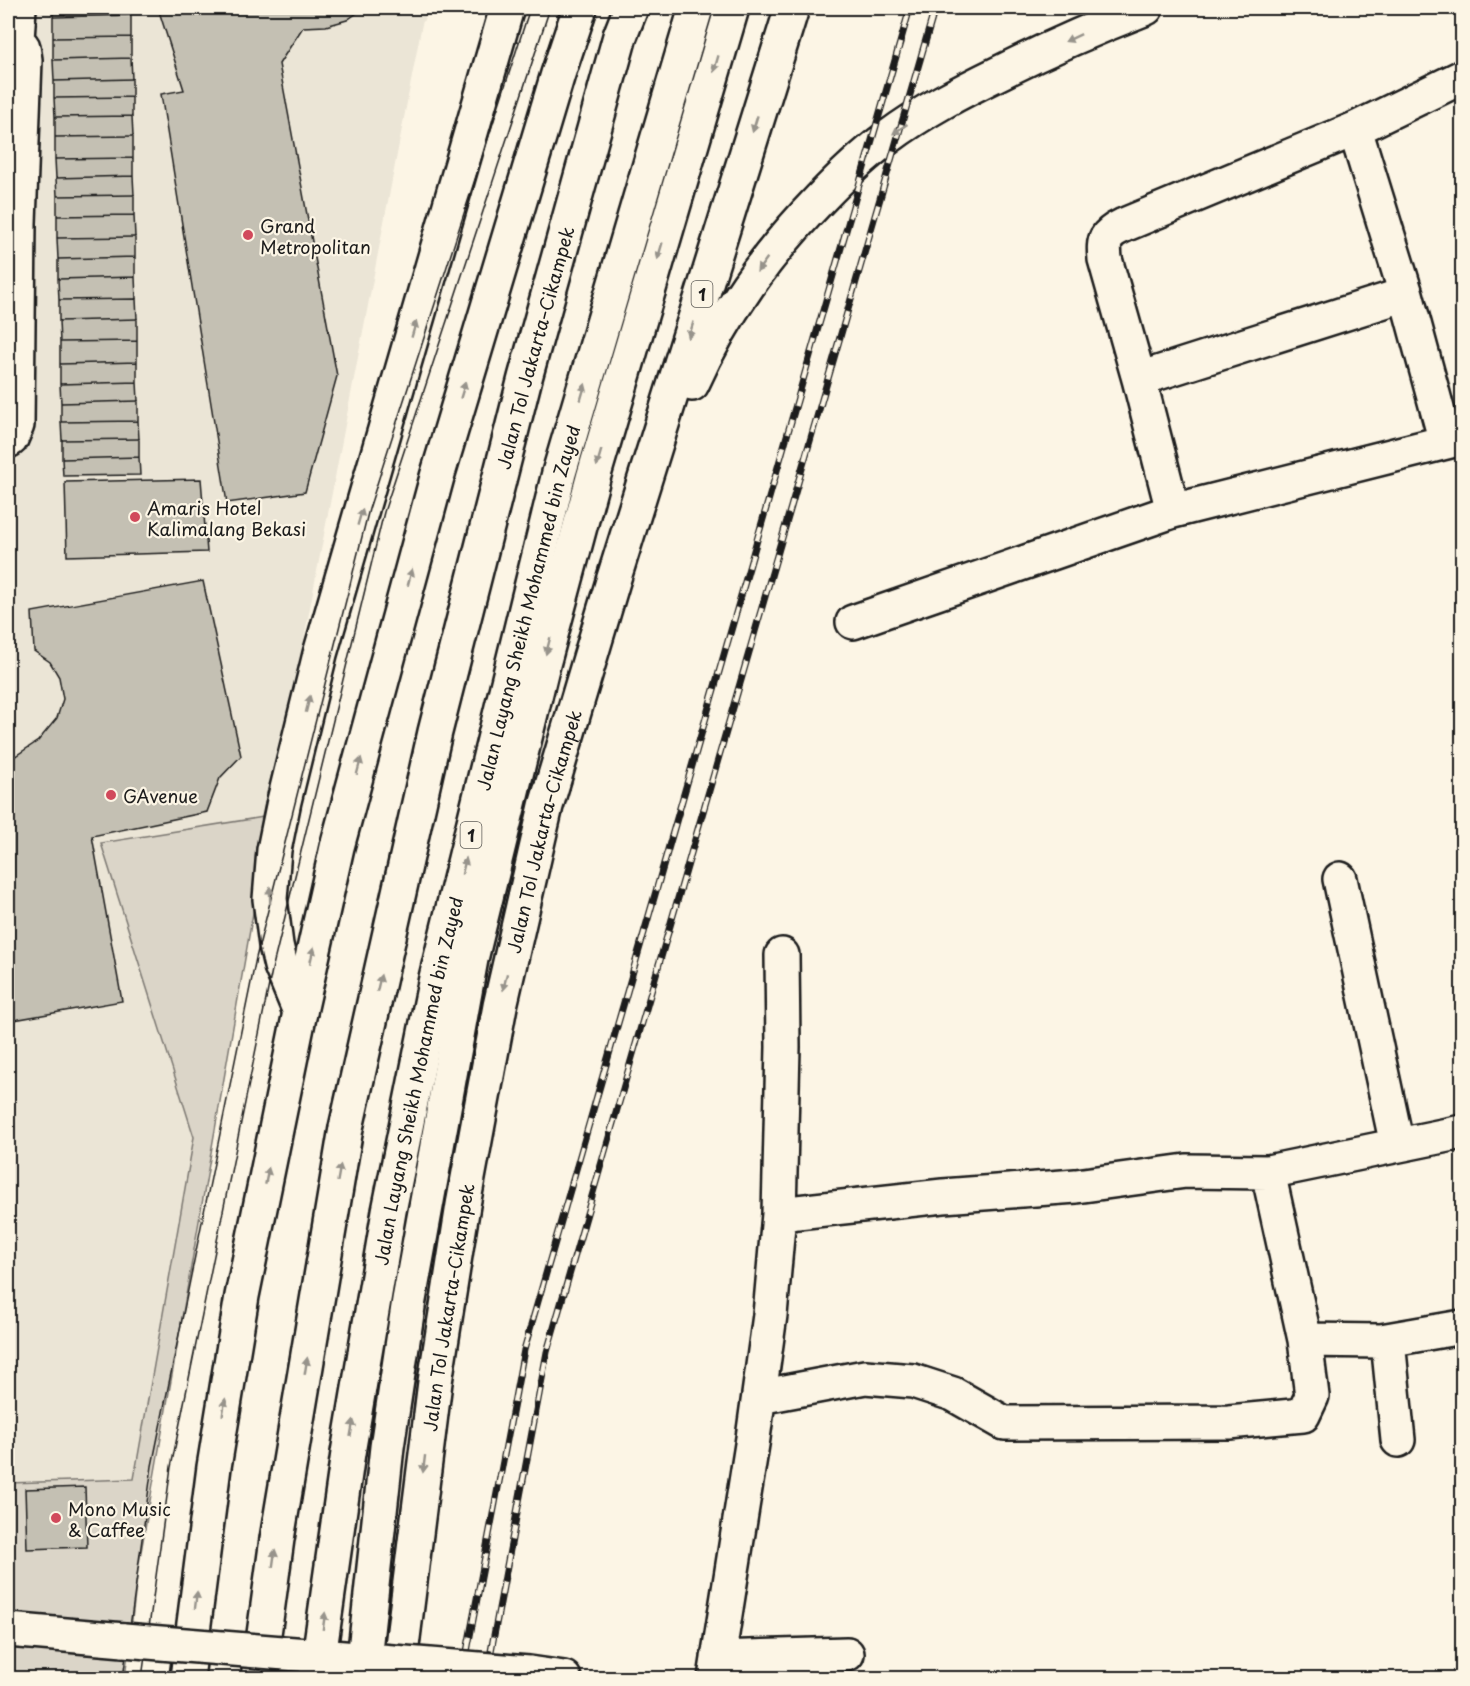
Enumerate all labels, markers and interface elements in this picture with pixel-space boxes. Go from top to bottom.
one-way arrow [1064,33,1081,42]
one-way arrow [711,55,720,73]
one-way arrow [750,115,760,133]
one-way arrow [892,123,909,134]
place label: Grand Metropolitan [260,212,371,260]
street label: Jalan Tol Jakarta–Cikampek [489,223,580,472]
marker: Grand Metropolitan [241,228,255,242]
one-way arrow [655,242,664,260]
one-way arrow [756,257,768,273]
road number: 1 [692,281,712,307]
one-way arrow [410,320,419,338]
one-way arrow [686,321,695,339]
one-way arrow [459,381,468,399]
one-way arrow [579,383,588,401]
street label: Jalan Layang Sheikh Mohammed bin Zayed [469,421,586,793]
one-way arrow [594,449,603,467]
place label: Amaris Hotel Kalimalang Bekasi [147,494,306,542]
one-way arrow [356,508,365,526]
marker: Amaris Hotel Kalimalang Bekasi [128,510,142,524]
one-way arrow [405,568,415,587]
one-way arrow [543,637,552,655]
one-way arrow [303,695,313,714]
street label: Jalan Tol Jakarta–Cikampek [499,706,588,956]
one-way arrow [354,757,364,775]
place label: GAvenue [123,782,198,809]
marker: GAvenue [104,788,118,802]
road number: 1 [460,822,482,848]
one-way arrow [459,857,469,875]
one-way arrow [265,886,275,905]
street label: Jalan Layang Sheikh Mohammed bin Zayed [367,894,469,1267]
one-way arrow [308,946,318,964]
one-way arrow [500,972,510,991]
one-way arrow [375,973,384,992]
one-way arrow [334,1164,343,1183]
one-way arrow [263,1166,272,1185]
street label: Jalan Tol Jakarta–Cikampek [415,1181,480,1433]
one-way arrow [301,1356,310,1375]
one-way arrow [220,1397,229,1416]
one-way arrow [348,1418,357,1437]
one-way arrow [419,1454,429,1473]
place label: Mono Music & Caffee [68,1495,171,1543]
marker: Mono Music & Caffee [49,1511,63,1525]
one-way arrow [270,1549,279,1568]
one-way arrow [192,1590,201,1609]
one-way arrow [319,1611,329,1630]

